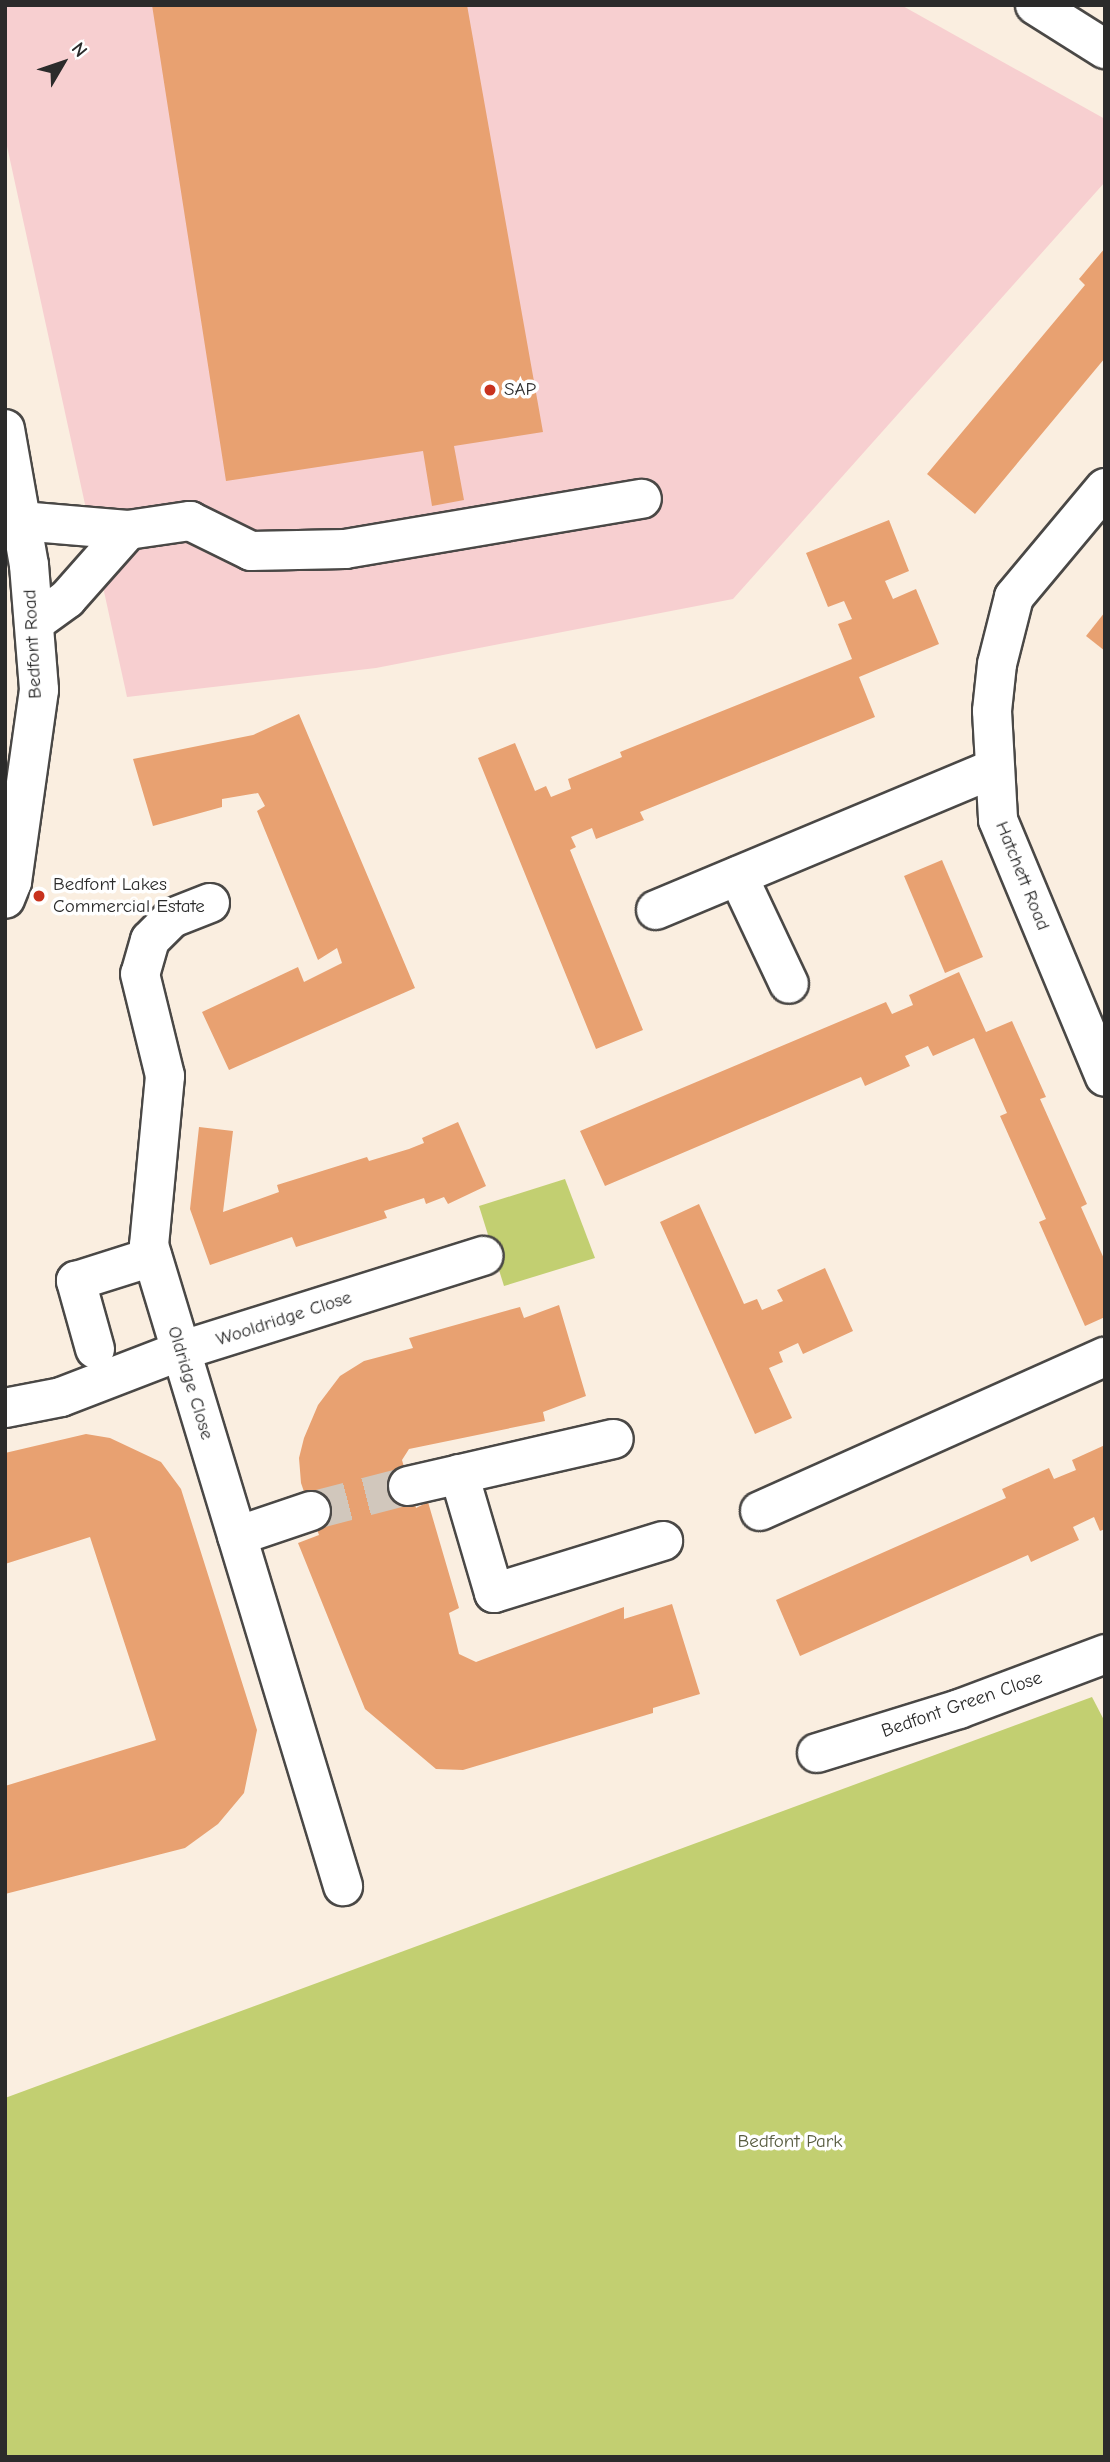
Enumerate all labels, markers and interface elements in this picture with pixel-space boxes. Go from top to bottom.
north arrow [28,28,98,98]
text: N [67,38,92,62]
place label: SAP [504,379,536,401]
marker: SAP [482,382,498,398]
street label: Bedfont Road [19,589,47,699]
street label: Hatchett Road [990,818,1054,934]
place label: Bedfont Lakes Commercial Estate [53,874,205,918]
marker: Bedfont Lakes Commercial Estate [31,888,47,904]
street label: Wooldridge Close [213,1286,355,1352]
street label: Oldridge Close [162,1324,218,1442]
street label: Bedfont Green Close [879,1667,1045,1743]
park label: Bedfont Park [737,2131,843,2153]

